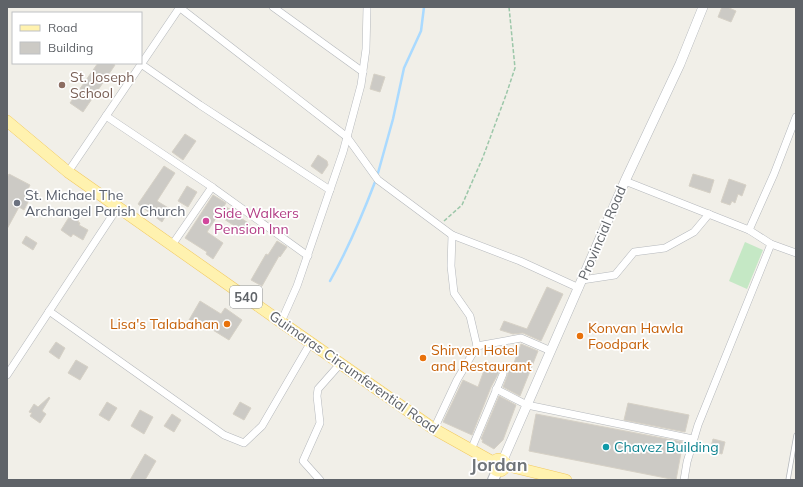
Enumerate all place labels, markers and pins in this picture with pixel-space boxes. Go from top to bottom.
place label: St. Joseph School [70,68,134,102]
marker: St. Joseph School [57,80,67,90]
place label: St. Michael The Archangel Parish Church [25,186,185,220]
marker: St. Michael The Archangel Parish Church [12,198,22,208]
place label: Side Walkers Pension Inn [214,204,299,238]
marker: Side Walkers Pension Inn [201,216,211,226]
place label: Lisa's Talabahan [110,315,219,333]
marker: Lisa's Talabahan [222,319,232,329]
place label: Konvan Hawla Foodpark [588,319,683,353]
marker: Konvan Hawla Foodpark [575,331,585,341]
place label: Shirven Hotel and Restaurant [431,341,532,375]
marker: Shirven Hotel and Restaurant [418,353,428,363]
place label: Chavez Building [614,438,719,456]
marker: Chavez Building [601,442,611,452]

